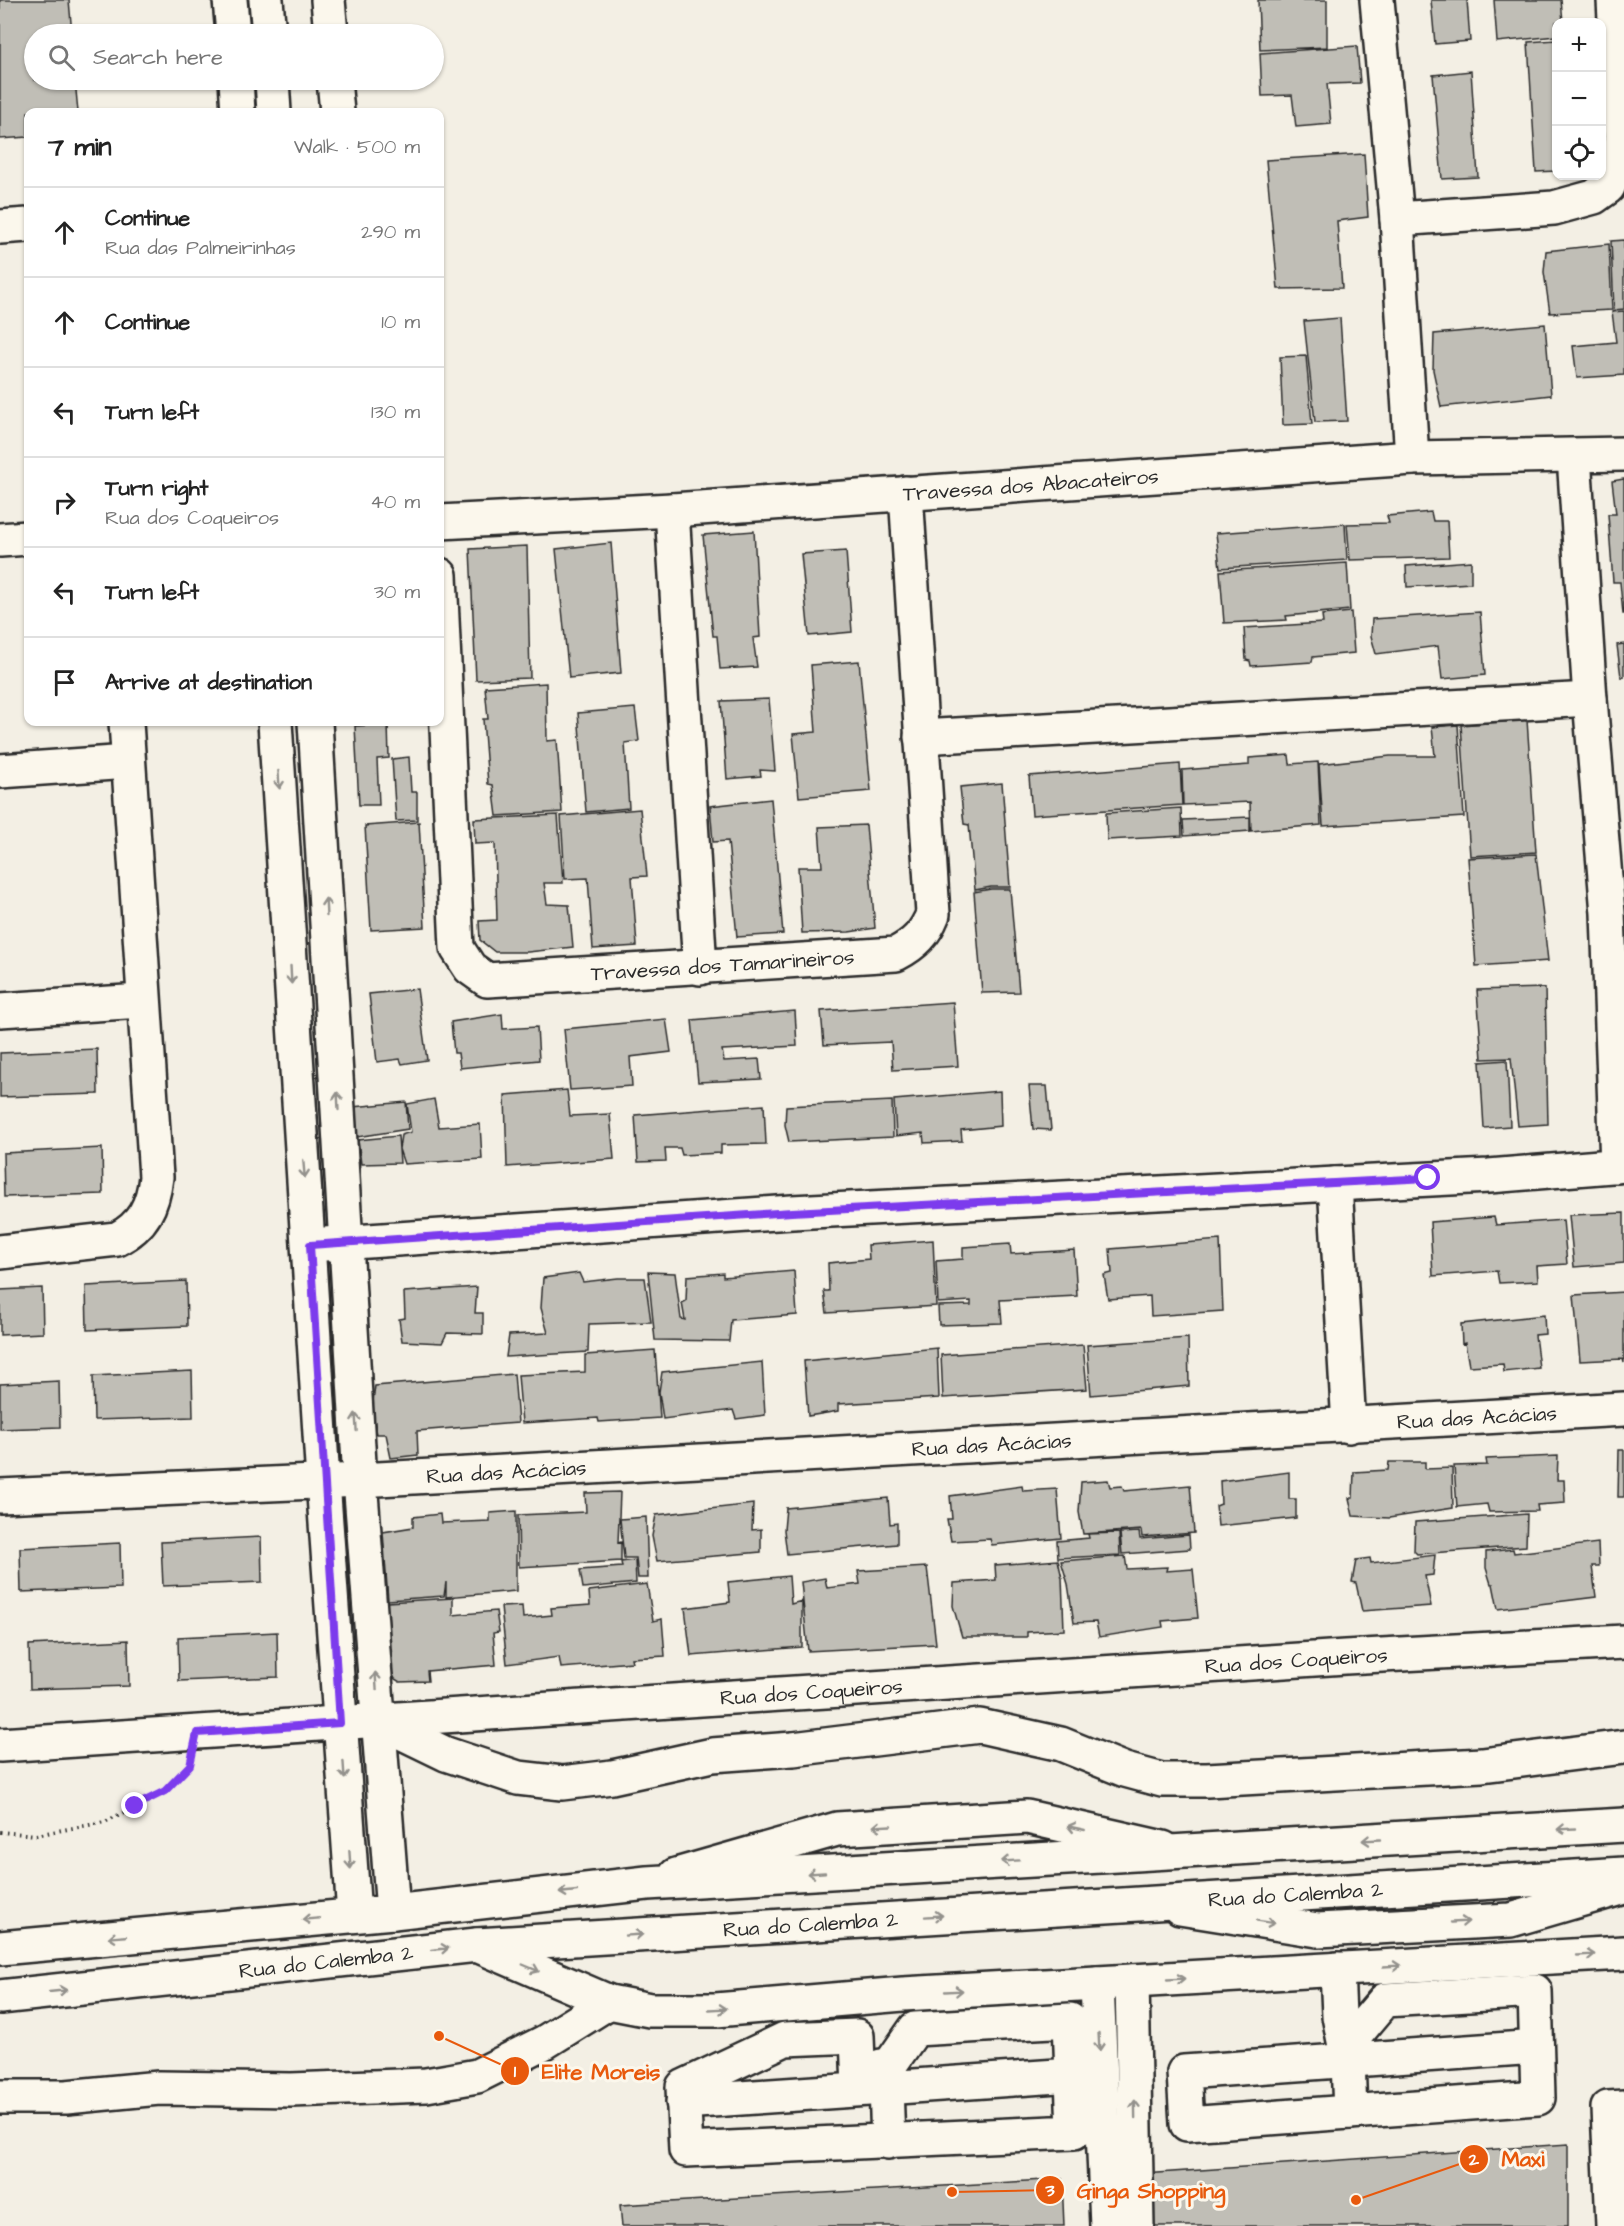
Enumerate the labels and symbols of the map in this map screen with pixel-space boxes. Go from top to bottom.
street label: Travessa dos Abacateiros [902,462,1160,509]
one-way arrow [274,769,285,789]
one-way arrow [320,897,331,917]
street label: Travessa dos Tamarineiros [590,943,855,988]
one-way arrow [286,964,297,984]
one-way arrow [332,1092,343,1112]
one-way arrow [298,1159,309,1179]
route start [1414,1164,1440,1190]
street label: Rua das Acácias [1396,1399,1558,1437]
one-way arrow [350,1412,361,1432]
street label: Rua das Acácias [911,1426,1073,1464]
street label: Rua das Acácias [426,1453,587,1491]
street label: Rua dos Coqueiros [1204,1641,1388,1681]
one-way arrow [370,1671,381,1691]
street label: Rua dos Coqueiros [719,1672,904,1713]
one-way arrow [338,1759,349,1779]
route end [121,1792,147,1818]
one-way arrow [873,1821,893,1832]
one-way arrow [1066,1822,1085,1834]
one-way arrow [1556,1823,1576,1834]
one-way arrow [1361,1835,1381,1846]
one-way arrow [345,1850,356,1870]
one-way arrow [1001,1855,1021,1866]
one-way arrow [806,1867,826,1878]
street label: Rua do Calemba 2 [1207,1875,1384,1915]
one-way arrow [558,1887,578,1898]
street label: Rua do Calemba 2 [722,1905,899,1945]
one-way arrow [923,1910,943,1921]
one-way arrow [302,1914,321,1925]
one-way arrow [1256,1916,1275,1927]
one-way arrow [1450,1917,1470,1928]
one-way arrow [624,1930,644,1941]
one-way arrow [107,1932,127,1943]
street label: Rua do Calemba 2 [237,1938,415,1986]
one-way arrow [429,1943,449,1954]
one-way arrow [1576,1950,1596,1961]
one-way arrow [1381,1961,1401,1972]
one-way arrow [521,1963,540,1974]
one-way arrow [1166,1973,1186,1984]
one-way arrow [48,1985,68,1996]
one-way arrow [944,1986,964,1997]
one-way arrow [708,2004,728,2015]
one-way arrow [1094,2031,1105,2051]
callout: Elite Moreis [500,2051,672,2091]
text: Elite Moreis [542,2057,660,2088]
text: 1 [514,2059,517,2084]
one-way arrow [1129,2100,1141,2120]
callout: Maxi [1459,2139,1556,2179]
text: Maxi [1501,2144,1545,2175]
text: 2 [1468,2147,1480,2172]
callout: Ginga Shopping [1035,2170,1237,2210]
text: Ginga Shopping [1077,2176,1226,2208]
text: 3 [1044,2178,1055,2203]

